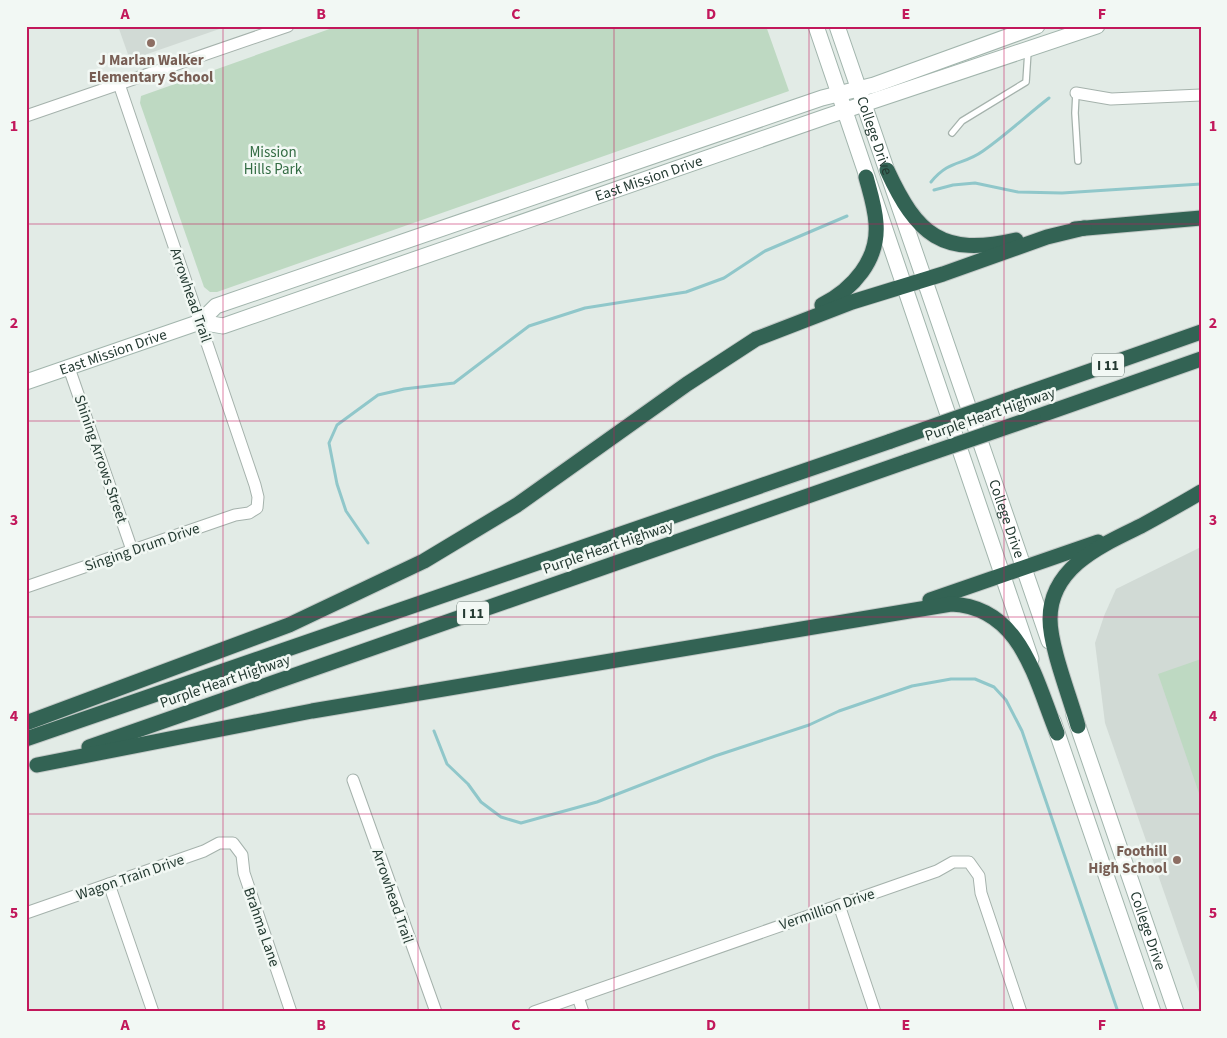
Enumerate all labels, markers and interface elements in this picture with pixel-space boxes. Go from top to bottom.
text: A [119,3,130,25]
text: B [316,3,326,25]
text: C [511,3,521,25]
text: D [706,3,716,25]
text: E [902,3,910,25]
text: F [1098,3,1106,25]
marker: J Marlan Walker Elementary School [145,37,157,49]
place label: J Marlan Walker Elementary School [89,50,214,88]
street label: College Drive [851,94,898,178]
text: 1 [10,115,18,137]
text: 1 [1209,115,1217,137]
park label: Mission Hills Park [244,142,303,180]
street label: East Mission Drive [592,150,705,207]
street label: Arrowhead Trail [165,245,217,345]
text: 2 [10,312,18,334]
text: 2 [1209,312,1217,334]
street label: East Mission Drive [57,324,170,381]
road number: I 11 [1092,354,1124,376]
street label: Purple Heart Highway [922,382,1058,447]
street label: Shining Arrows Street [69,392,132,526]
street label: College Drive [983,477,1030,561]
text: 3 [10,509,18,531]
text: 3 [1209,509,1217,531]
street label: Purple Heart Highway [540,515,676,580]
street label: Singing Drum Drive [82,518,203,577]
road number: I 11 [457,602,489,624]
street label: Purple Heart Highway [157,649,293,714]
text: 4 [10,705,19,727]
text: 4 [1209,705,1218,727]
place label: Foothill High School [1088,841,1168,879]
street label: Arrowhead Trail [367,846,419,946]
street label: Wagon Train Drive [73,849,187,906]
marker: Foothill High School [1171,854,1183,866]
street label: Vermillion Drive [777,883,878,936]
street label: Brahma Lane [238,885,285,970]
street label: College Drive [1124,889,1171,973]
text: 5 [10,902,18,924]
text: 5 [1209,902,1217,924]
text: A [119,1014,130,1036]
text: B [316,1014,326,1036]
text: C [511,1014,521,1036]
text: D [706,1014,716,1036]
text: E [902,1014,910,1036]
text: F [1098,1014,1106,1036]

